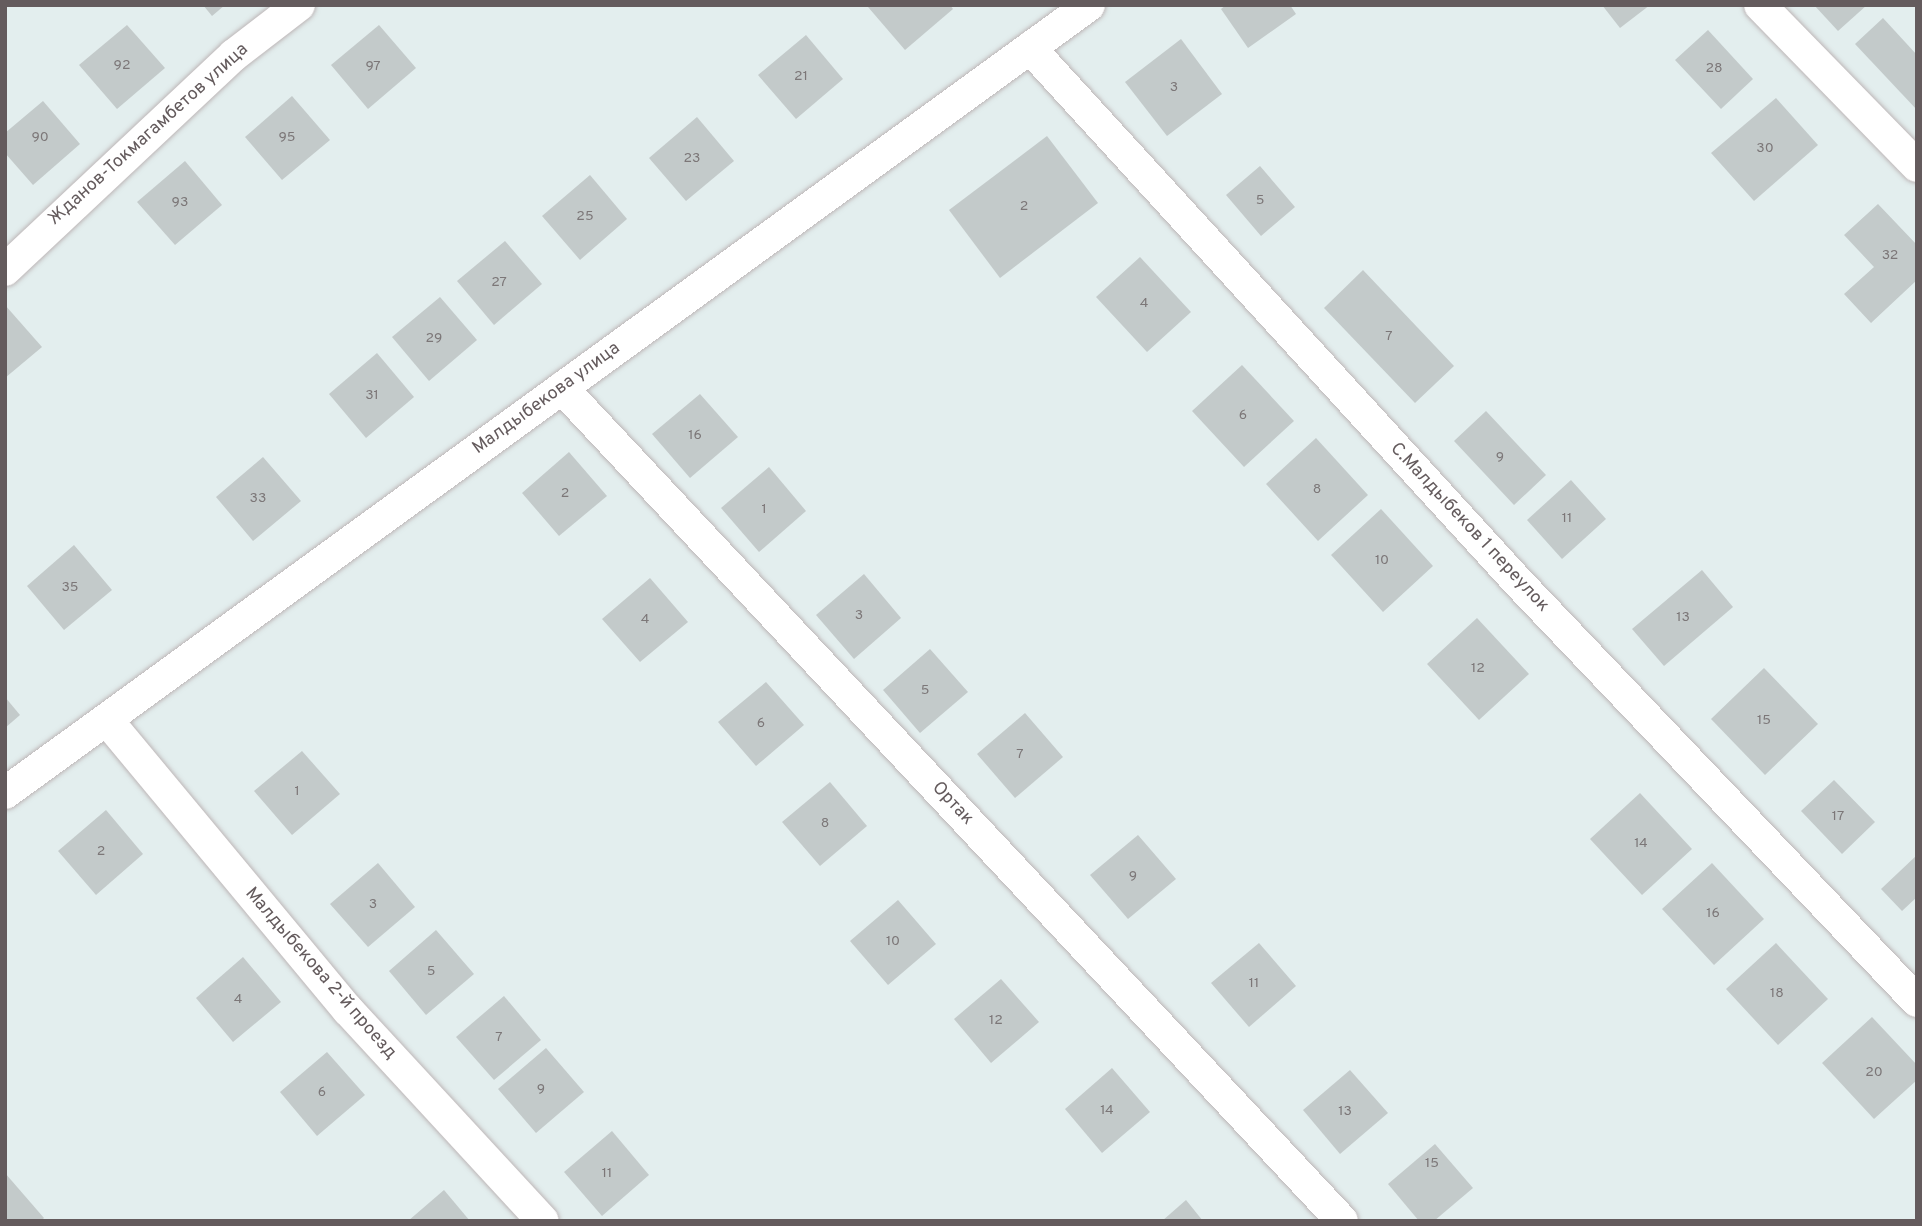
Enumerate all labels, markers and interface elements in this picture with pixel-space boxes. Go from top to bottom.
street label: Жданов-Токмагамбетов улица [45,39,253,231]
house number: 92 [114,58,130,74]
house number: 97 [365,59,381,75]
house number: 28 [1705,61,1723,77]
house number: 21 [794,69,808,85]
house number: 3 [1170,80,1178,96]
house number: 90 [31,130,49,146]
house number: 95 [278,130,296,146]
house number: 30 [1756,141,1774,157]
house number: 23 [684,151,700,167]
house number: 5 [1256,193,1264,209]
house number: 93 [172,195,188,211]
house number: 2 [1020,199,1028,215]
house number: 25 [576,209,594,225]
house number: 32 [1882,248,1898,264]
house number: 27 [491,275,507,291]
house number: 4 [1140,296,1148,312]
house number: 7 [1385,329,1393,345]
house number: 29 [426,331,442,347]
street label: Малдыбекова улица [469,338,625,460]
house number: 31 [365,388,379,404]
house number: 6 [1239,408,1247,424]
house number: 16 [688,428,702,444]
street label: С.Малдыбеков 1 переулок [1385,439,1553,617]
house number: 9 [1496,450,1504,466]
house number: 8 [1313,482,1321,498]
house number: 2 [561,486,569,502]
house number: 33 [250,491,266,507]
house number: 1 [761,502,767,518]
house number: 11 [1562,511,1572,527]
house number: 10 [1375,553,1389,569]
house number: 35 [61,580,79,596]
house number: 3 [855,608,863,624]
house number: 13 [1676,610,1690,626]
house number: 4 [641,612,649,628]
house number: 12 [1471,661,1485,677]
house number: 5 [921,683,929,699]
house number: 15 [1757,713,1771,729]
house number: 6 [757,716,765,732]
house number: 7 [1016,747,1024,763]
street label: Ортак [927,778,977,830]
house number: 1 [294,784,300,800]
house number: 17 [1832,809,1844,825]
house number: 8 [821,816,829,832]
house number: 14 [1634,836,1648,852]
house number: 2 [97,844,105,860]
house number: 9 [1129,869,1137,885]
street label: Малдыбекова 2-й проезд [239,884,401,1064]
house number: 3 [369,897,377,913]
house number: 16 [1706,906,1720,922]
house number: 10 [886,934,900,950]
house number: 5 [427,964,435,980]
house number: 11 [1249,976,1259,992]
house number: 18 [1770,986,1784,1002]
house number: 4 [234,992,242,1008]
house number: 12 [989,1013,1003,1029]
house number: 7 [495,1030,503,1046]
house number: 20 [1865,1065,1883,1081]
house number: 9 [537,1082,545,1098]
house number: 6 [318,1085,326,1101]
house number: 14 [1100,1103,1114,1119]
house number: 13 [1338,1104,1352,1120]
house number: 15 [1425,1156,1439,1172]
house number: 11 [602,1166,612,1182]

